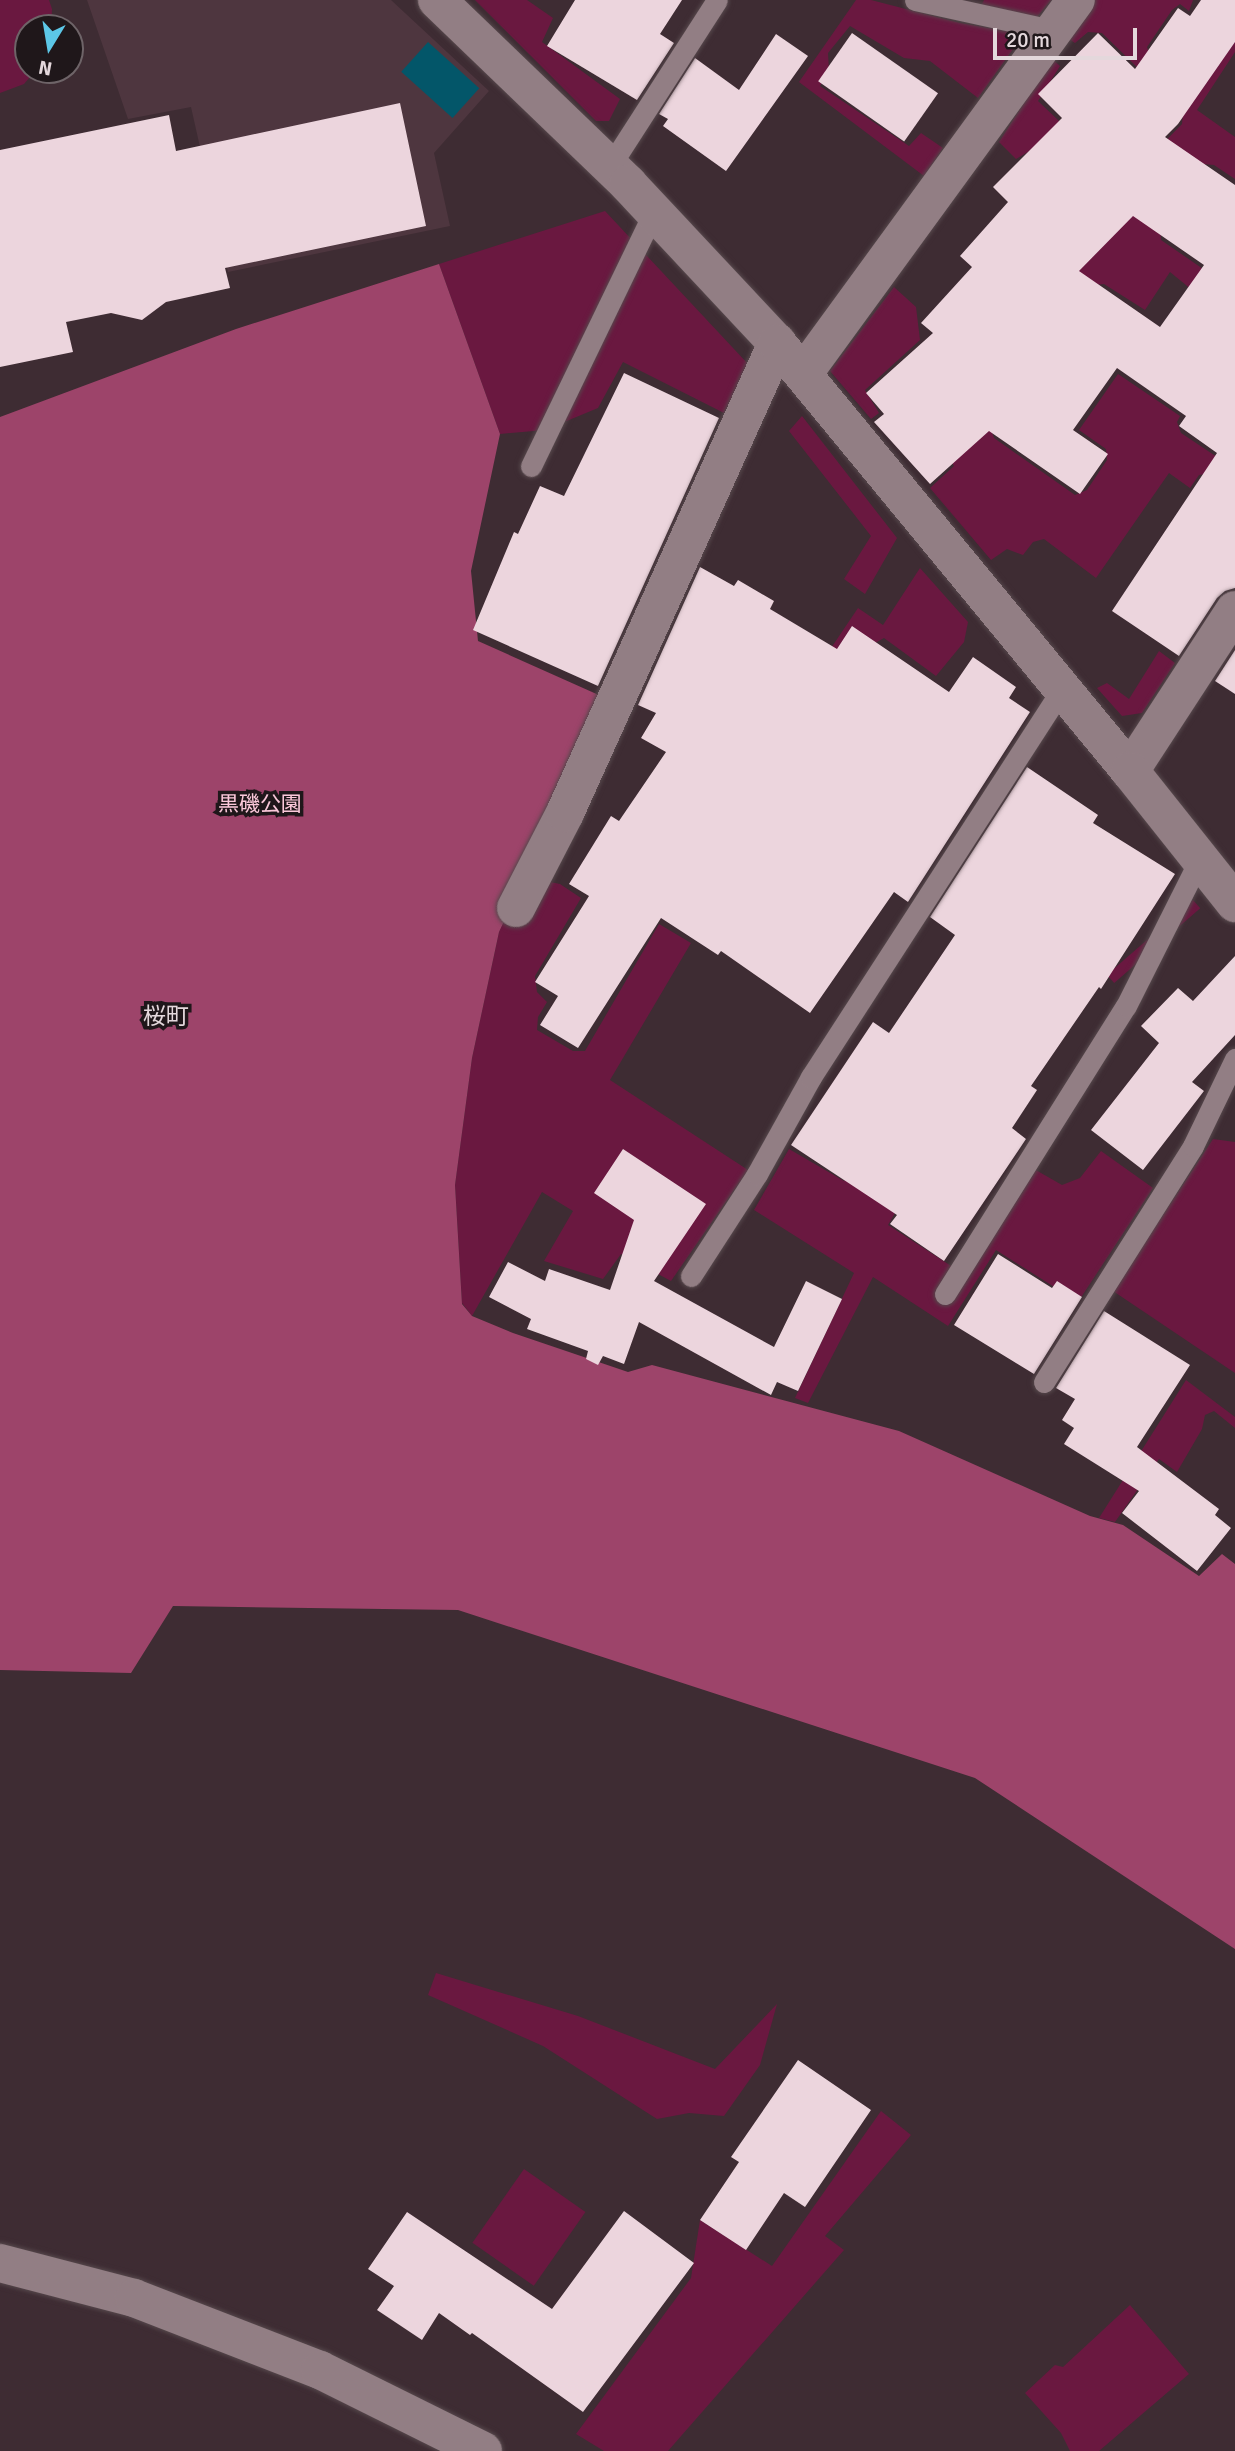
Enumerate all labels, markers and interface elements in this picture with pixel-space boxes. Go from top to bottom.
north arrow [14,14,84,84]
scale bar [997,14,1140,58]
text: 20 m [1006,27,1050,53]
text: N [37,55,54,81]
park label: 黒磯公園 [218,791,302,817]
district label: 桜町 [143,1003,189,1031]

